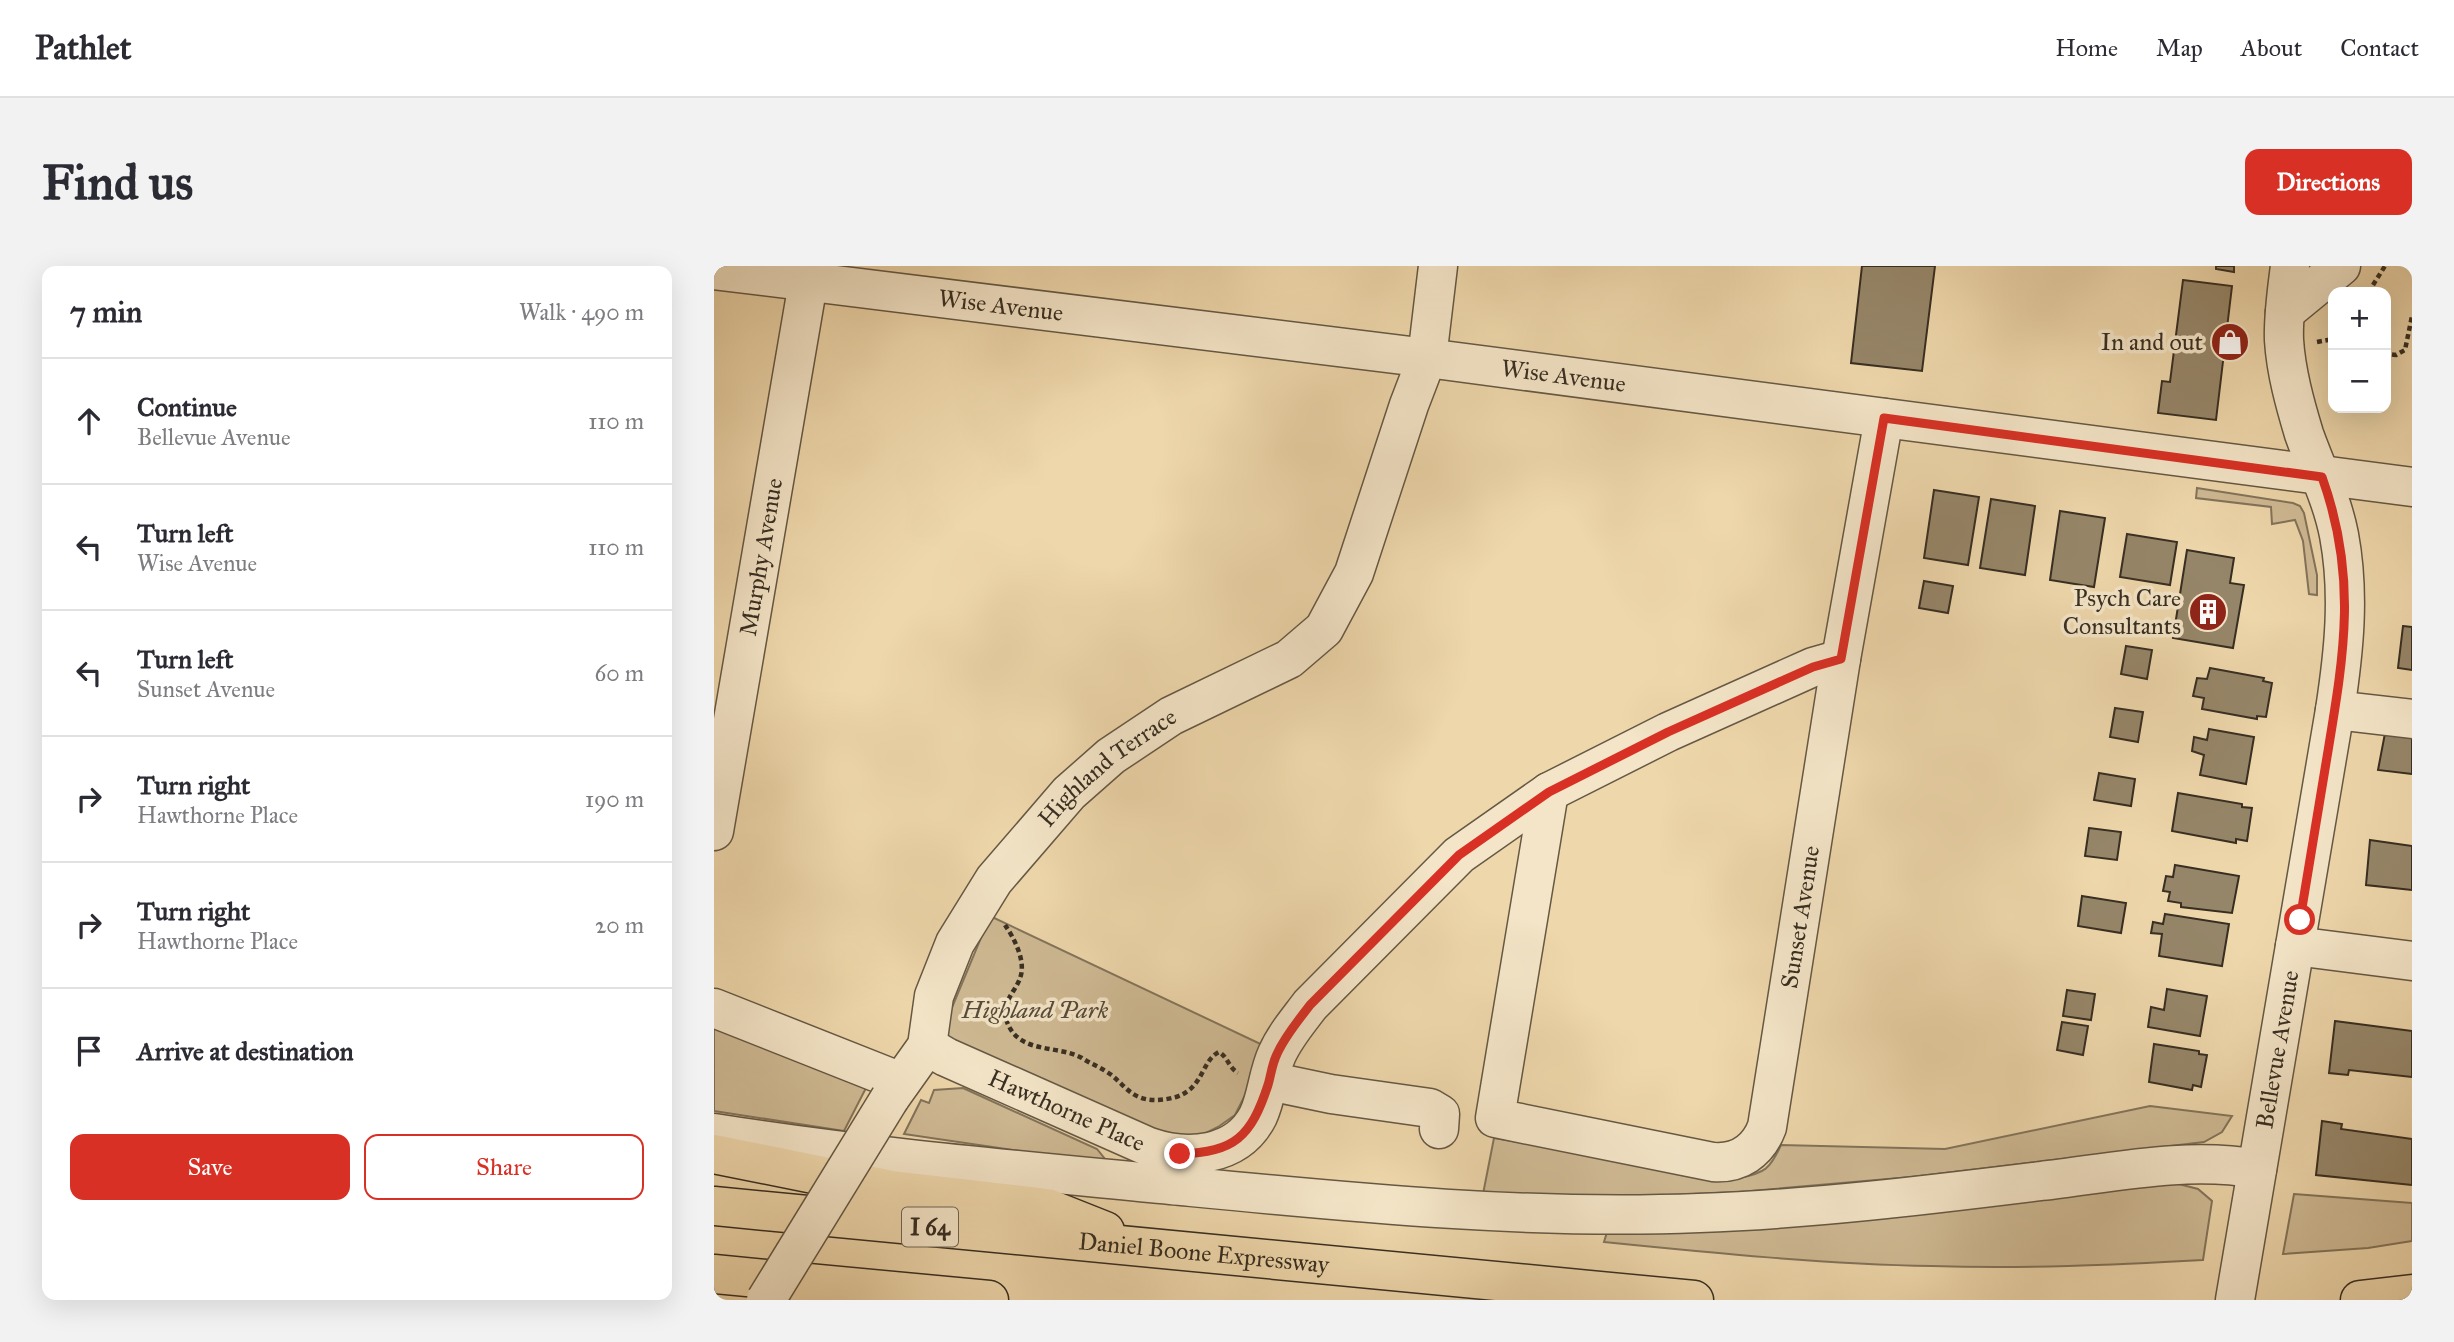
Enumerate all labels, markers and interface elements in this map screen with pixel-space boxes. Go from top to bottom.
text: Pathlet [35,28,132,68]
text: Home [2055,33,2118,63]
text: Map [2156,33,2203,63]
text: About [2241,33,2302,63]
text: Contact [2340,33,2419,63]
button: Directions [2245,149,2412,215]
text: Find us [42,153,193,212]
street label: Wise Avenue [937,283,1065,328]
map controls [2328,287,2391,413]
button: + [2328,287,2391,350]
text: 7 min [70,294,142,330]
text: Walk · 490 m [519,298,644,326]
shop icon: In and out [2209,321,2251,363]
place label: In and out [2101,327,2204,357]
button: − [2328,350,2391,413]
street label: Wise Avenue [1499,353,1628,399]
text: Continue [137,391,237,423]
icon: ahead [70,402,108,440]
text: 110 m [588,407,644,435]
text: Bellevue Avenue [137,423,291,451]
street label: Murphy Avenue [733,476,789,638]
text: Turn left [137,517,233,549]
icon: left [70,528,108,566]
text: 110 m [588,533,644,561]
text: Wise Avenue [137,549,257,577]
place label: Psych Care Consultants [2063,583,2181,641]
building icon: Psych Care Consultants [2187,591,2229,633]
text: Turn left [137,643,233,675]
icon: left [70,654,108,692]
text: 60 m [595,659,644,687]
text: Sunset Avenue [137,675,275,703]
street label: Highland Terrace [1031,702,1182,833]
text: Turn right [137,769,250,801]
icon: right [70,780,108,818]
text: 190 m [585,785,644,813]
text: Hawthorne Place [137,801,298,829]
street label: Sunset Avenue [1774,844,1826,991]
text: Turn right [137,895,250,927]
route start [2284,904,2315,935]
icon: right [70,906,108,944]
text: 20 m [595,911,644,939]
text: Hawthorne Place [137,927,298,955]
street label: Bellevue Avenue [2249,968,2306,1131]
park label: Highland Park [961,995,1109,1025]
icon: arrive [70,1032,108,1070]
text: Arrive at destination [137,1035,354,1067]
street label: Hawthorne Place [984,1063,1150,1158]
button: Save [70,1134,350,1200]
button: Share [364,1134,644,1200]
route end [1164,1138,1195,1169]
road number: I 64 [902,1208,958,1246]
street label: Daniel Boone Expressway [1077,1226,1331,1280]

